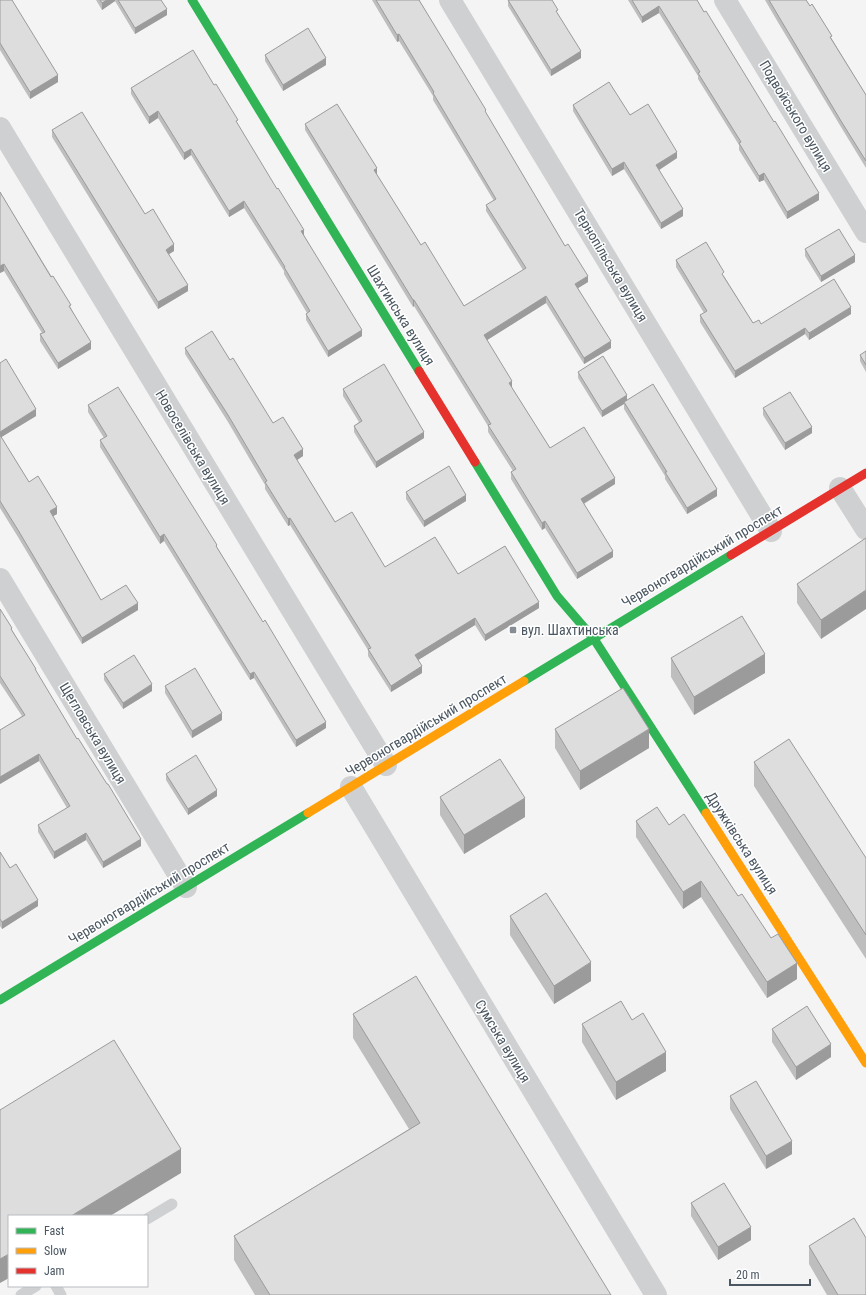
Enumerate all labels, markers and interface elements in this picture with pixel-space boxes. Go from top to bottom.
street label: Подвойського вулиця [756,57,836,175]
street label: Тернопільська вулиця [571,206,651,324]
street label: Шахтинська вулиця [364,262,438,368]
street label: Новоселівська вулиця [152,387,234,507]
street label: Червоногвардійський проспект [619,501,785,610]
place label: вул. Шахтинська [521,622,619,638]
marker: вул. Шахтинська [508,625,518,635]
street label: Червоногвардійський проспект [343,670,509,779]
street label: Щегловська вулиця [56,679,130,787]
street label: Дружківська вулиця [703,789,781,897]
street label: Червоногвардійський проспект [66,838,232,947]
street label: Сумська вулиця [472,997,534,1085]
legend [8,1215,148,1287]
text: Fast [44,1224,65,1238]
text: Slow [44,1244,67,1258]
scale bar [730,1261,810,1287]
text: Jam [44,1264,65,1278]
text: 20 m [736,1268,760,1282]

